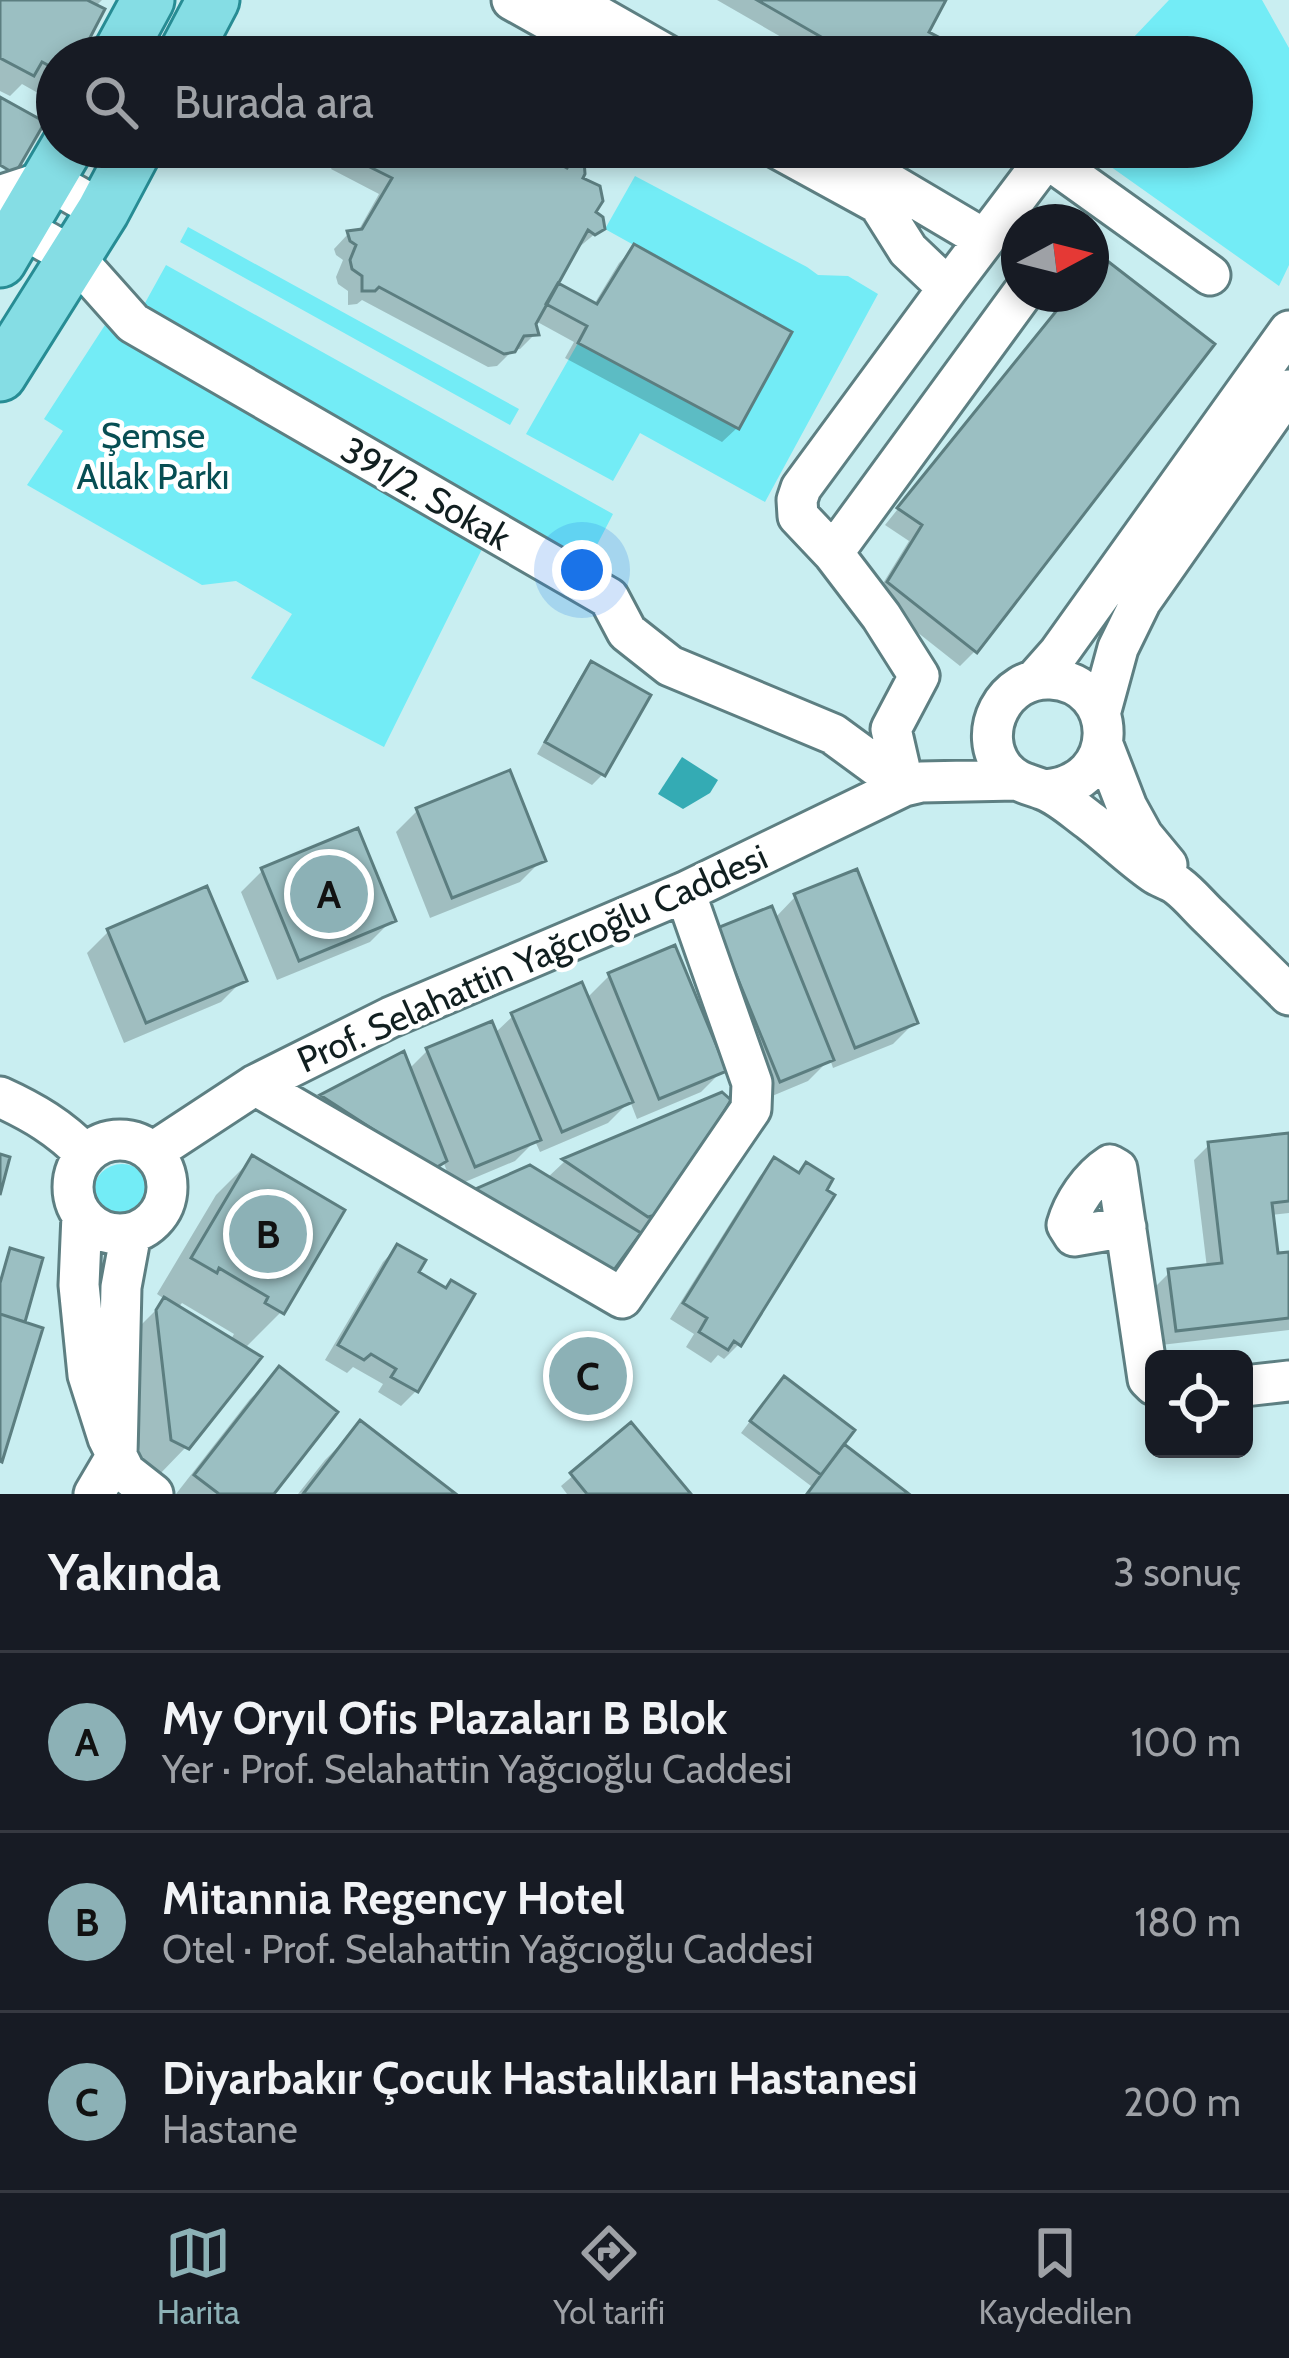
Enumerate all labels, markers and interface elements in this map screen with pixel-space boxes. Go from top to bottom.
search box [36,36,1253,168]
icon: search [78,69,144,135]
text: Burada ara [174,75,374,129]
north arrow [1001,204,1109,312]
park label: Şemse Allak Parkı [77,413,229,498]
street label: 391/2. Sokak [334,427,519,559]
your location [552,540,612,600]
street label: Prof. Selahattin Yağcıoğlu Caddesi [290,834,774,1082]
pin: A [290,849,368,939]
pin: B [229,1189,307,1279]
pin: C [549,1331,627,1421]
map controls [1145,1350,1253,1458]
button: locate [1145,1350,1253,1458]
text: Yakında [48,1541,221,1603]
text: 3 sonuç [1114,1548,1241,1596]
text: My Oryıl Ofis Plazaları B Blok [162,1691,727,1745]
text: A [75,1718,99,1766]
text: 100 m [1131,1718,1241,1766]
text: Yer · Prof. Selahattin Yağcıoğlu Caddesi [162,1745,792,1793]
text: Mitannia Regency Hotel [162,1871,625,1925]
text: B [75,1898,99,1946]
text: 180 m [1134,1898,1241,1946]
text: Otel · Prof. Selahattin Yağcıoğlu Caddesi [162,1925,813,1973]
text: Diyarbakır Çocuk Hastalıkları Hastanesi [162,2051,918,2105]
text: C [75,2078,99,2126]
text: 200 m [1123,2078,1241,2126]
text: Hastane [162,2105,298,2153]
tab: Harita [157,2220,240,2332]
tab: Yol tarifi [553,2220,665,2332]
tab: Kaydedilen [979,2220,1132,2332]

